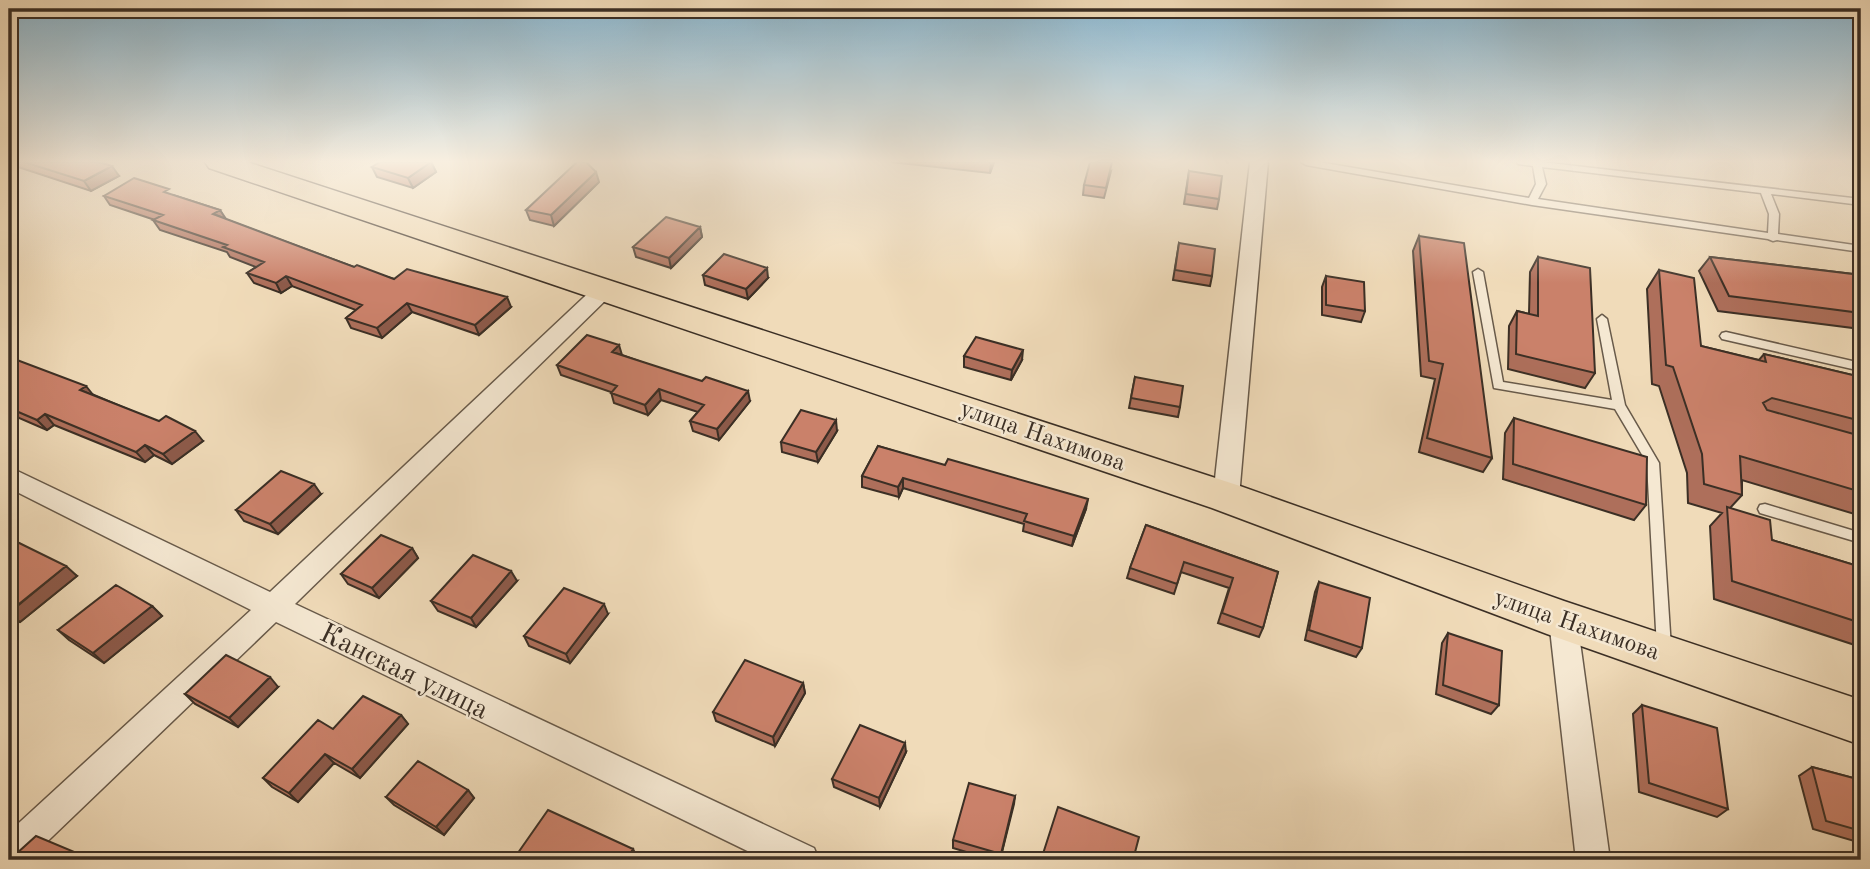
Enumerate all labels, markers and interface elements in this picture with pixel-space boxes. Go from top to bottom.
street label: улица Нахимова [956,397,1128,477]
street label: улица Нахимова [1490,586,1662,666]
street label: Канская улица [315,620,493,726]

